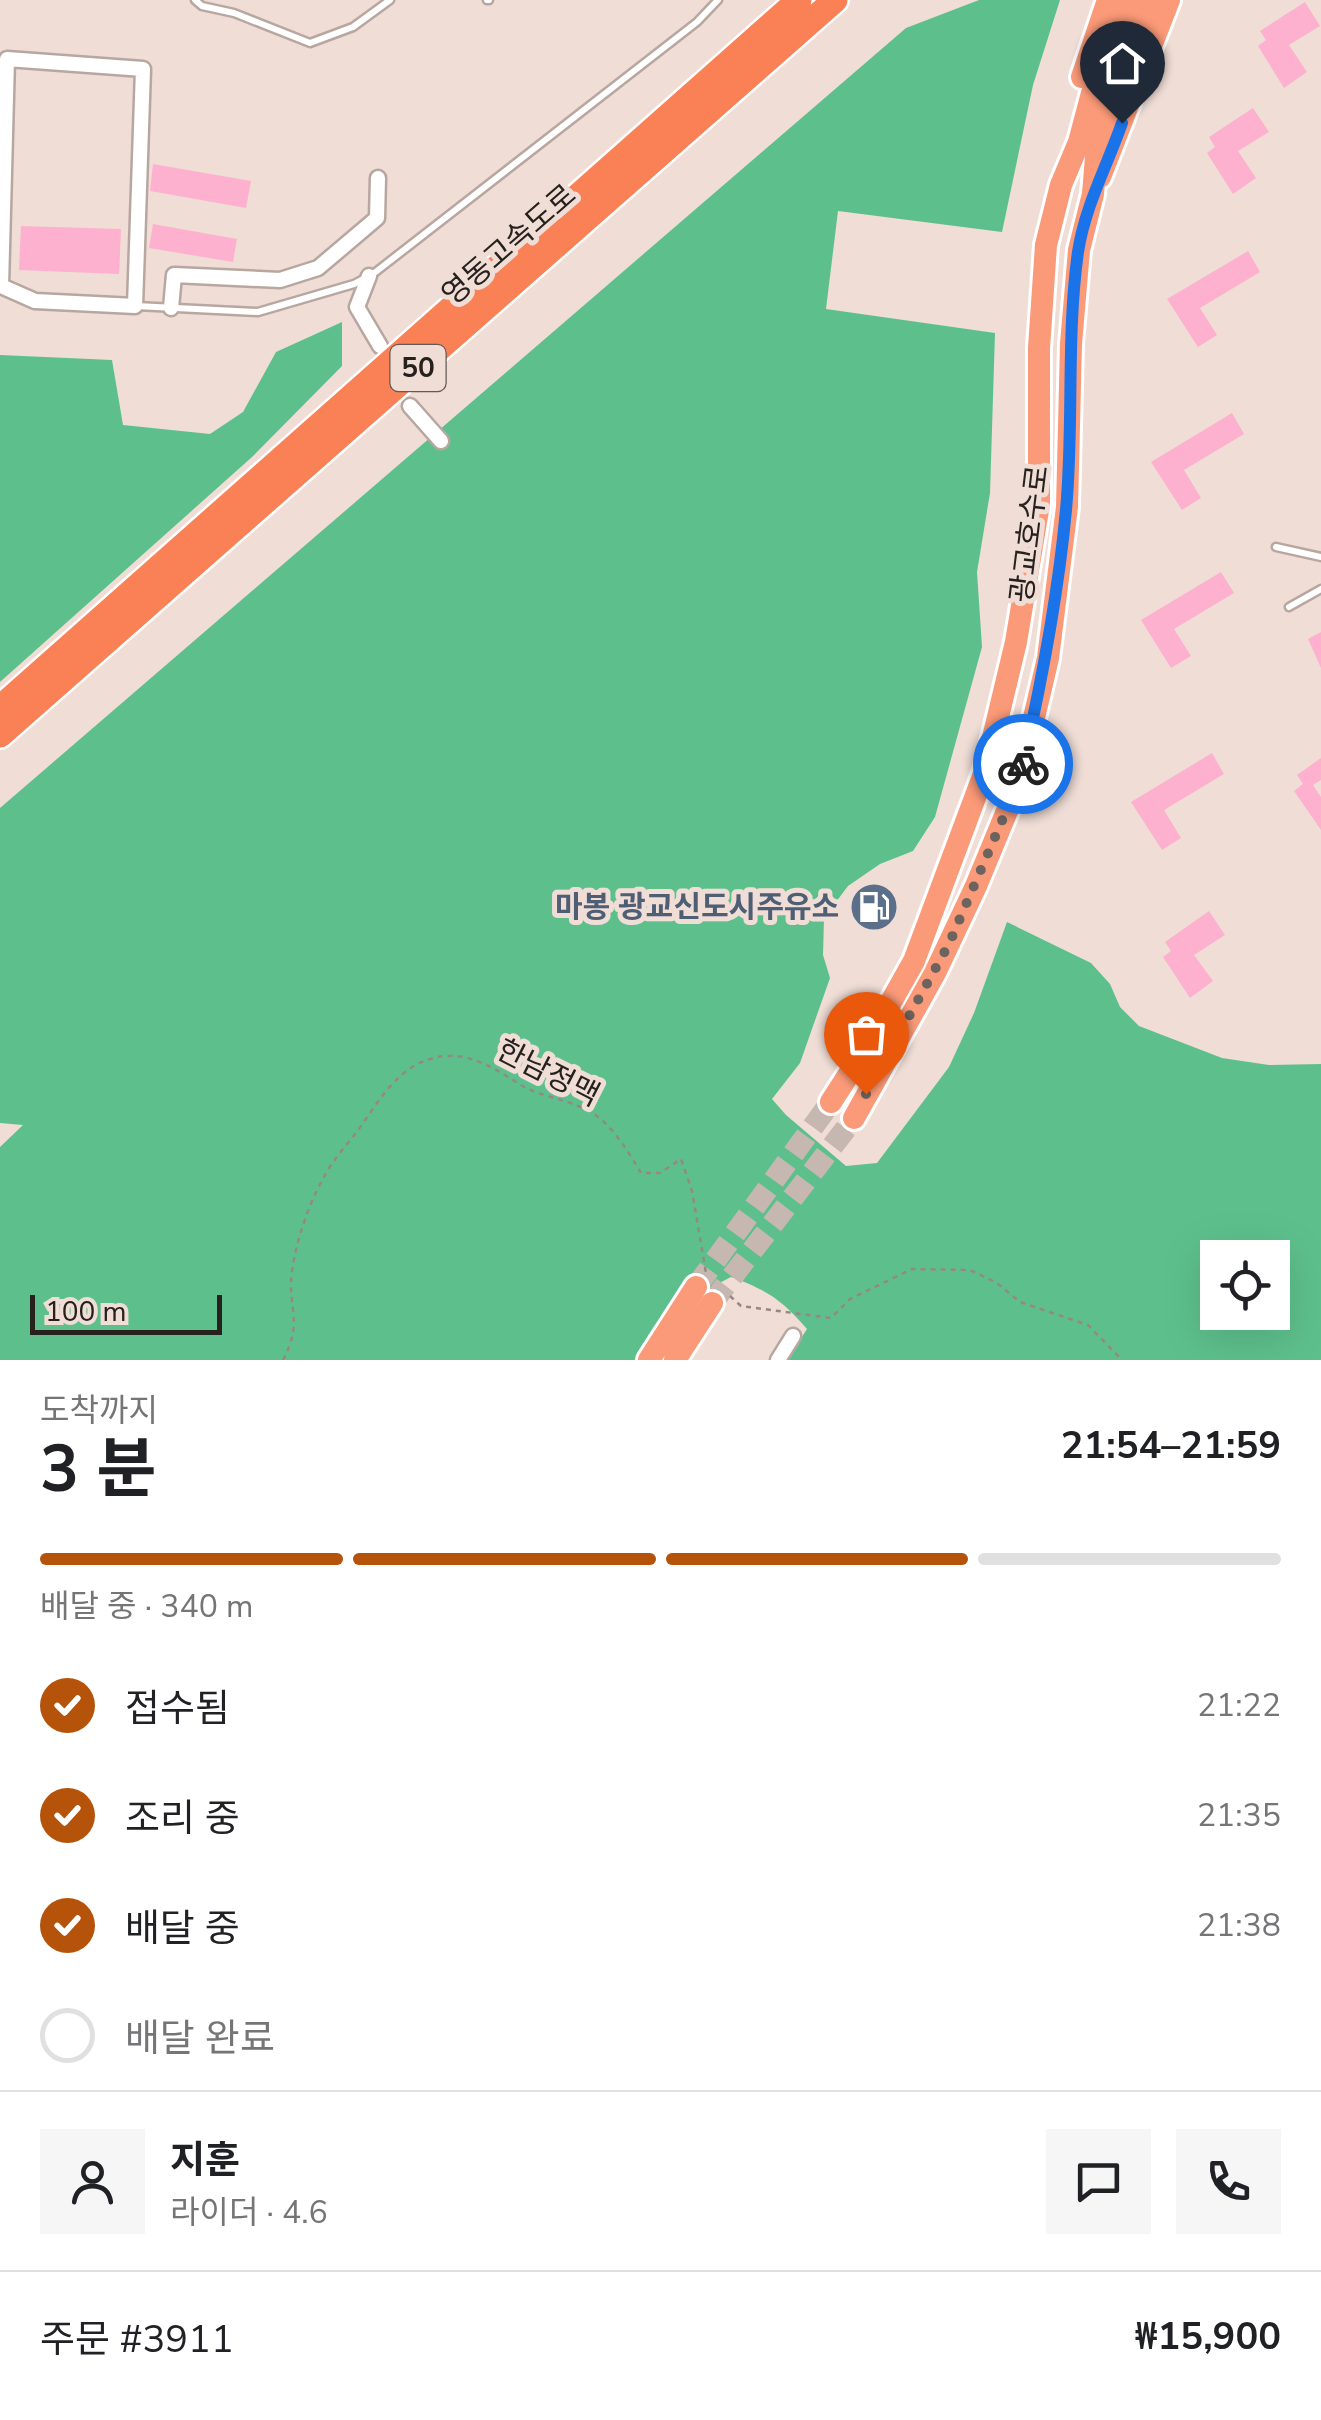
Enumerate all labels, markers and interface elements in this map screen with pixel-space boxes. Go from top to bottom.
pin [1080,21,1165,124]
icon: home [1095,36,1150,91]
street label: 영동고속도로 [433,175,585,315]
road number: 50 [390,345,446,391]
street label: 광교호수로 [1001,463,1059,605]
courier [973,714,1073,814]
icon: bike [996,737,1051,792]
fuel station icon: 마봉 광교신도시주유소 [848,881,900,933]
place label: 마봉 광교신도시주유소 [555,887,839,928]
pin [824,992,909,1095]
icon: bag [839,1007,894,1062]
street label: 한남정맥 [490,1030,606,1116]
map controls [1200,1240,1290,1330]
button: locate [1200,1240,1290,1330]
scale bar [30,1290,222,1334]
text: 100 m [45,1293,127,1331]
text: 도착까지 [40,1389,158,1432]
text: 21:54–21:59 [1061,1420,1281,1471]
text: 3 분 [40,1425,156,1514]
text: 배달 중 · 340 m [40,1585,254,1628]
icon: check [40,1678,95,1733]
text: 접수됨 [125,1683,230,1734]
text: 21:22 [1197,1684,1281,1727]
icon: check [40,1788,95,1843]
text: 조리 중 [125,1793,240,1844]
text: 21:35 [1197,1794,1281,1837]
icon: check [40,1898,95,1953]
text: 배달 중 [125,1903,240,1954]
text: 21:38 [1197,1904,1281,1947]
text: 배달 완료 [125,2013,275,2064]
button: person [40,2129,145,2234]
button: chat [1046,2129,1151,2234]
button: phone [1176,2129,1281,2234]
text: 지훈 [170,2135,240,2186]
text: 라이더 · 4.6 [170,2191,328,2234]
text: ₩15,900 [1135,2311,1281,2362]
text: 주문 #3911 [40,2314,234,2365]

